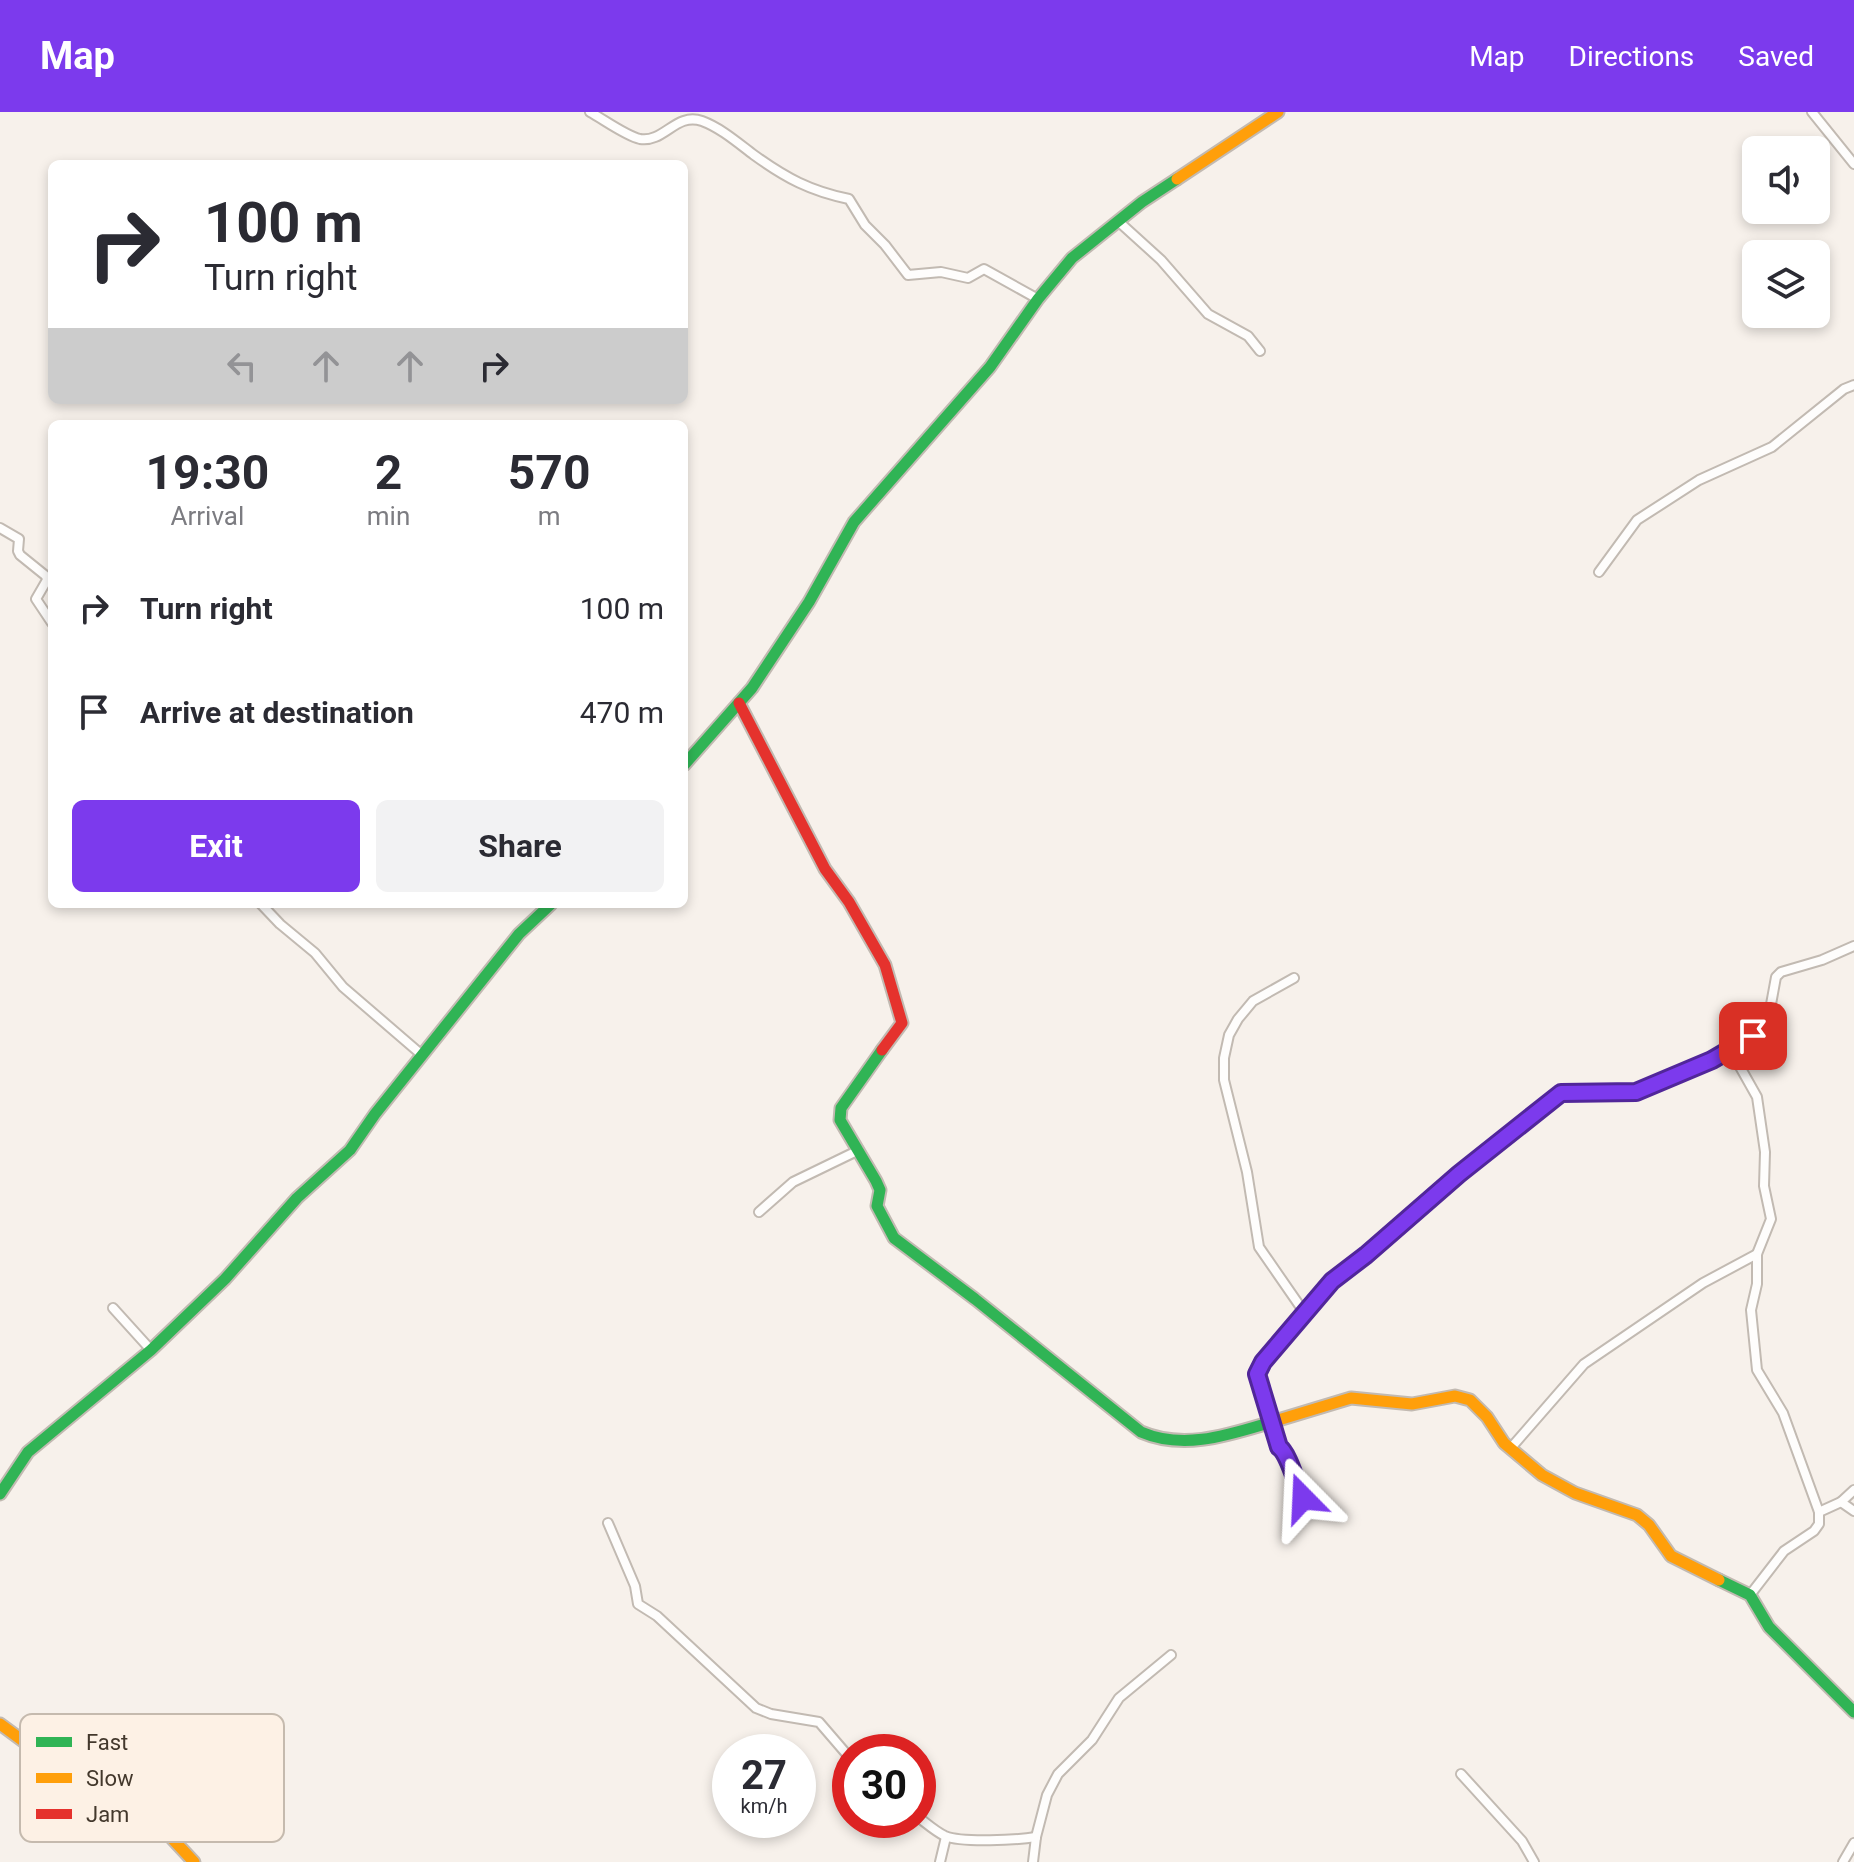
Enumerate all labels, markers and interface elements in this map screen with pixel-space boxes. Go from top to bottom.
text: Map [40,34,115,78]
text: Map [1469,40,1525,73]
text: Directions [1569,40,1694,73]
text: Saved [1738,40,1814,73]
map controls [1742,136,1830,328]
button: sound [1742,136,1830,224]
text: 100 m [204,190,363,256]
icon: right [72,192,176,296]
button: layers [1742,240,1830,328]
text: Turn right [204,257,357,299]
icon: left [220,344,264,388]
icon: ahead [304,344,348,388]
icon: ahead [388,344,432,388]
icon: right [472,344,516,388]
text: 19:30 [146,444,269,501]
text: 2 [375,444,402,501]
text: 570 [508,444,590,501]
text: Arrival [171,501,244,531]
text: min [367,501,410,531]
text: m [538,501,561,531]
icon: right [72,586,116,630]
text: Turn right [140,591,273,626]
text: 100 m [580,591,664,626]
icon: arrive [72,690,116,734]
text: Arrive at destination [140,695,414,730]
text: 470 m [580,695,664,730]
button: Exit [72,800,360,892]
button: Share [376,800,664,892]
pin [1719,1002,1787,1070]
icon: arrive [1731,1014,1775,1058]
position arrow [1261,1456,1345,1540]
legend [20,1714,284,1842]
text: Fast [86,1730,128,1755]
speed limit sign: 30 [832,1734,936,1838]
text: 27 [741,1752,787,1799]
text: Slow [86,1766,134,1791]
text: km/h [741,1794,787,1818]
text: Jam [86,1802,129,1827]

